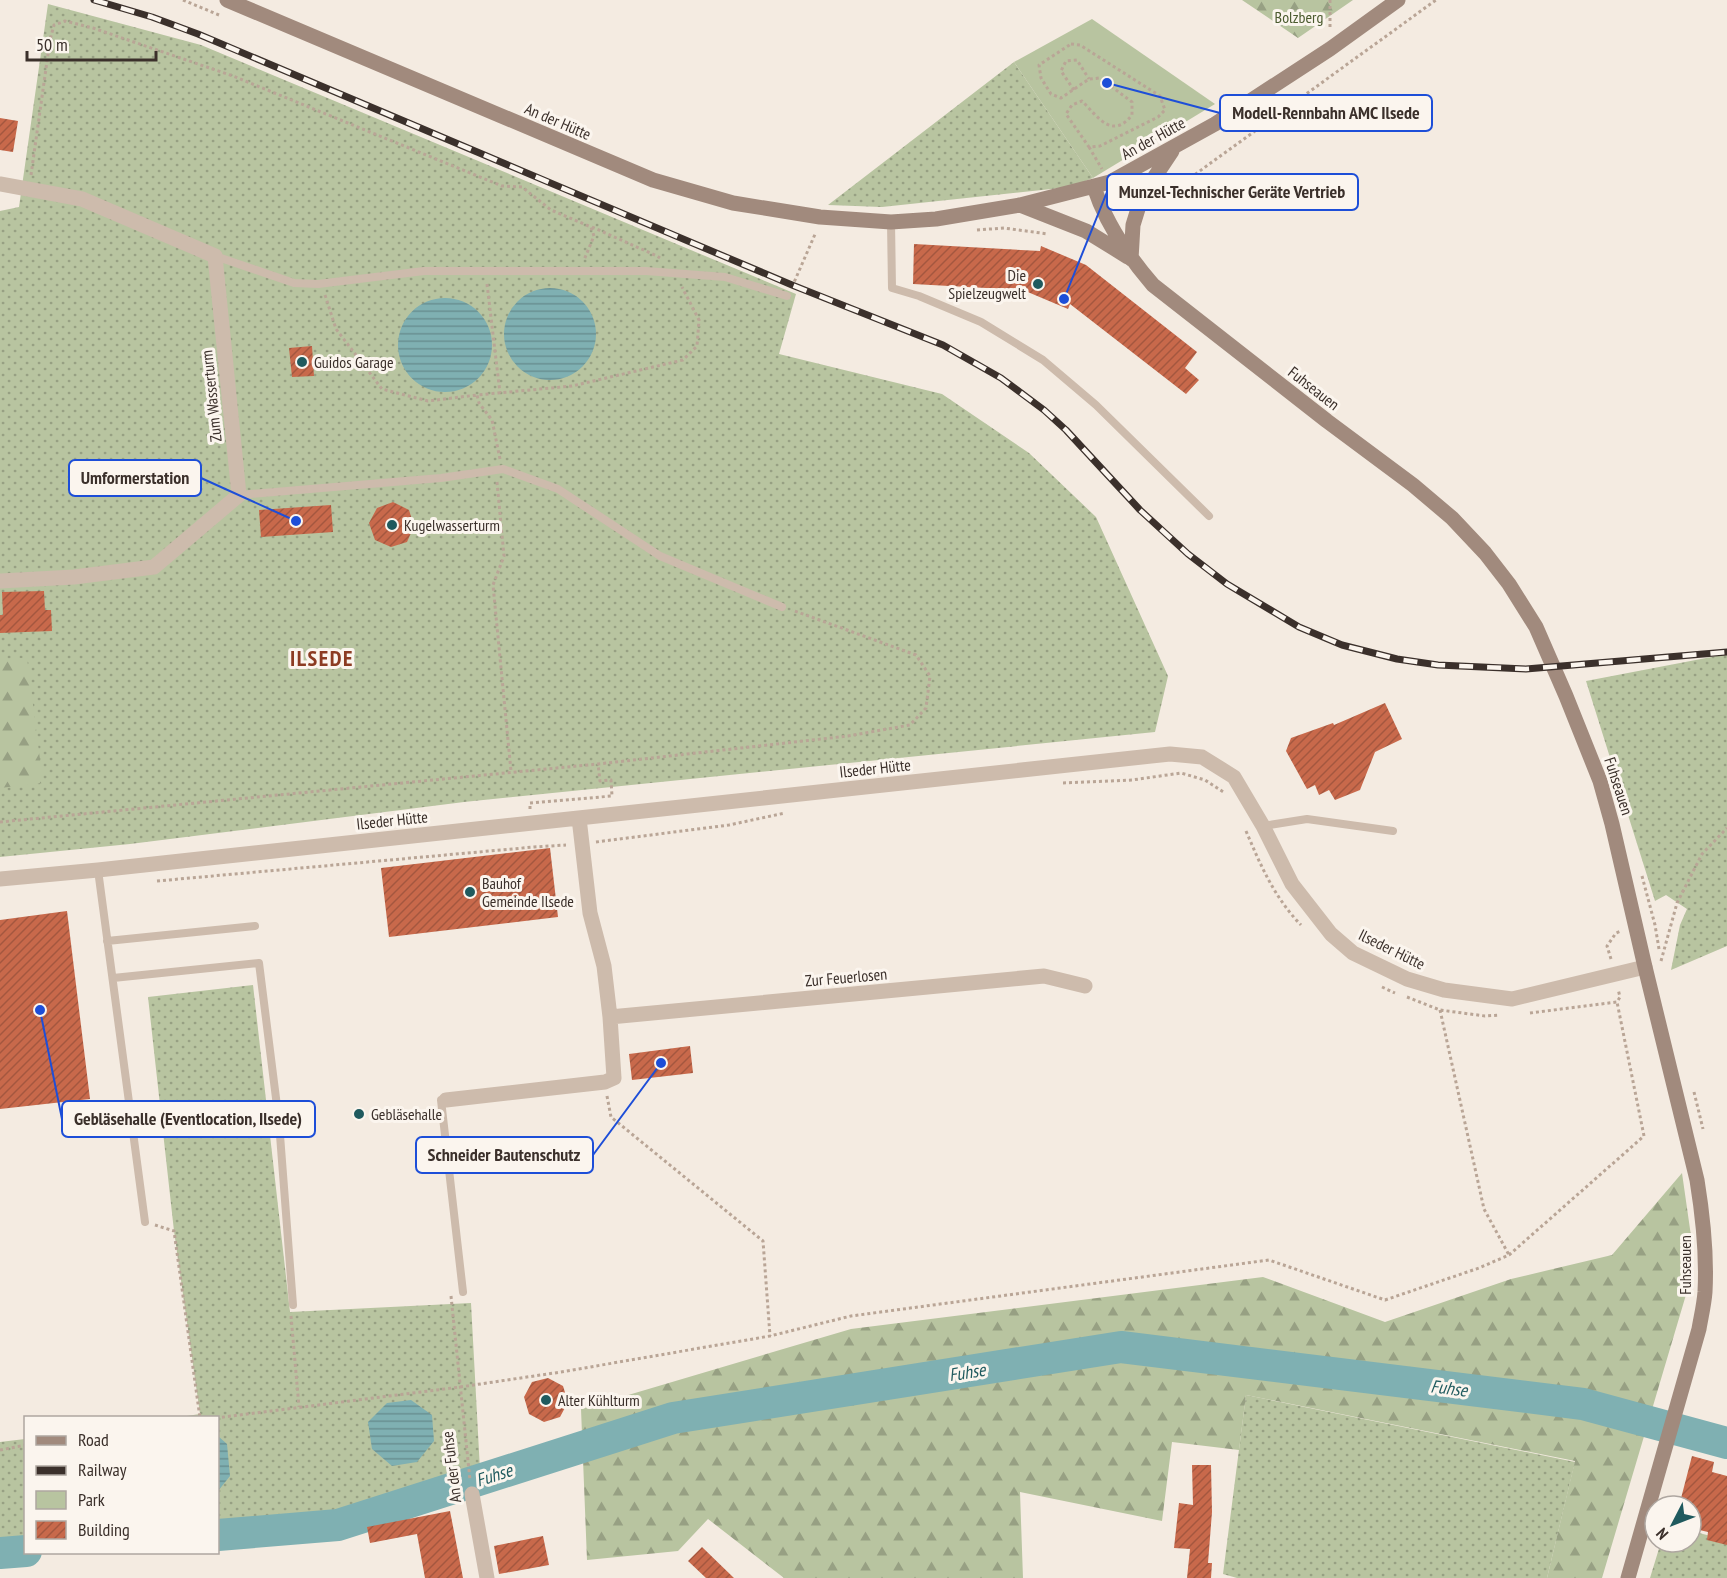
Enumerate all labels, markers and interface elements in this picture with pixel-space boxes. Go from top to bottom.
park label: Bolzberg [1275,7,1323,27]
scale bar [27,24,156,62]
text: 50 m [36,33,68,56]
callout: Modell-Rennbahn AMC Ilsede [1220,95,1432,131]
street label: An der Hütte [522,98,594,144]
text: Modell-Rennbahn AMC Ilsede [1232,101,1420,124]
street label: An der Hütte [1117,112,1189,164]
callout: Munzel-Technischer Geräte Vertrieb [1107,174,1358,210]
text: Munzel-Technischer Geräte Vertrieb [1119,180,1345,203]
place label: Die Spielzeugwelt [948,265,1027,303]
marker: Die Spielzeugwelt [1031,277,1045,291]
street label: Zum Wasserturm [196,349,226,443]
place label: Guidos Garage [314,352,394,372]
marker: Guidos Garage [295,355,309,369]
street label: Fuhseauen [1284,362,1344,414]
callout: Umformerstation [69,460,201,496]
text: Umformerstation [81,466,189,489]
place label: Kugelwasserturm [404,515,500,535]
marker: Kugelwasserturm [385,518,399,532]
district label: ILSEDE [290,644,354,672]
street label: Ilseder Hütte [838,754,912,782]
street label: Fuhseauen [1600,755,1638,817]
street label: Ilseder Hütte [355,806,429,834]
place label: Bauhof Gemeinde Ilsede [482,873,574,911]
marker: Bauhof Gemeinde Ilsede [463,885,477,899]
street label: Ilseder Hütte [1355,924,1429,974]
street label: Zur Feuerlosen [804,963,888,991]
callout: Gebläsehalle (Eventlocation, Ilsede) [62,1101,315,1137]
place label: Gebläsehalle [371,1104,442,1124]
text: Gebläsehalle (Eventlocation, Ilsede) [74,1107,302,1130]
marker: Gebläsehalle [352,1107,366,1121]
callout: Schneider Bautenschutz [416,1137,593,1173]
text: Schneider Bautenschutz [428,1143,581,1166]
street label: Fuhseauen [1675,1235,1695,1295]
water label: Fuhse [947,1358,988,1386]
water label: Fuhse [1429,1374,1470,1402]
place label: Alter Kühlturm [558,1390,640,1410]
marker: Alter Kühlturm [539,1393,553,1407]
legend [24,1416,219,1554]
text: Road [78,1428,109,1451]
street label: An der Fuhse [437,1430,465,1504]
text: Railway [78,1458,127,1481]
water label: Fuhse [473,1458,516,1492]
text: Park [78,1488,105,1511]
north arrow [1643,1494,1703,1554]
text: Building [78,1518,130,1541]
text: N [1652,1524,1672,1544]

